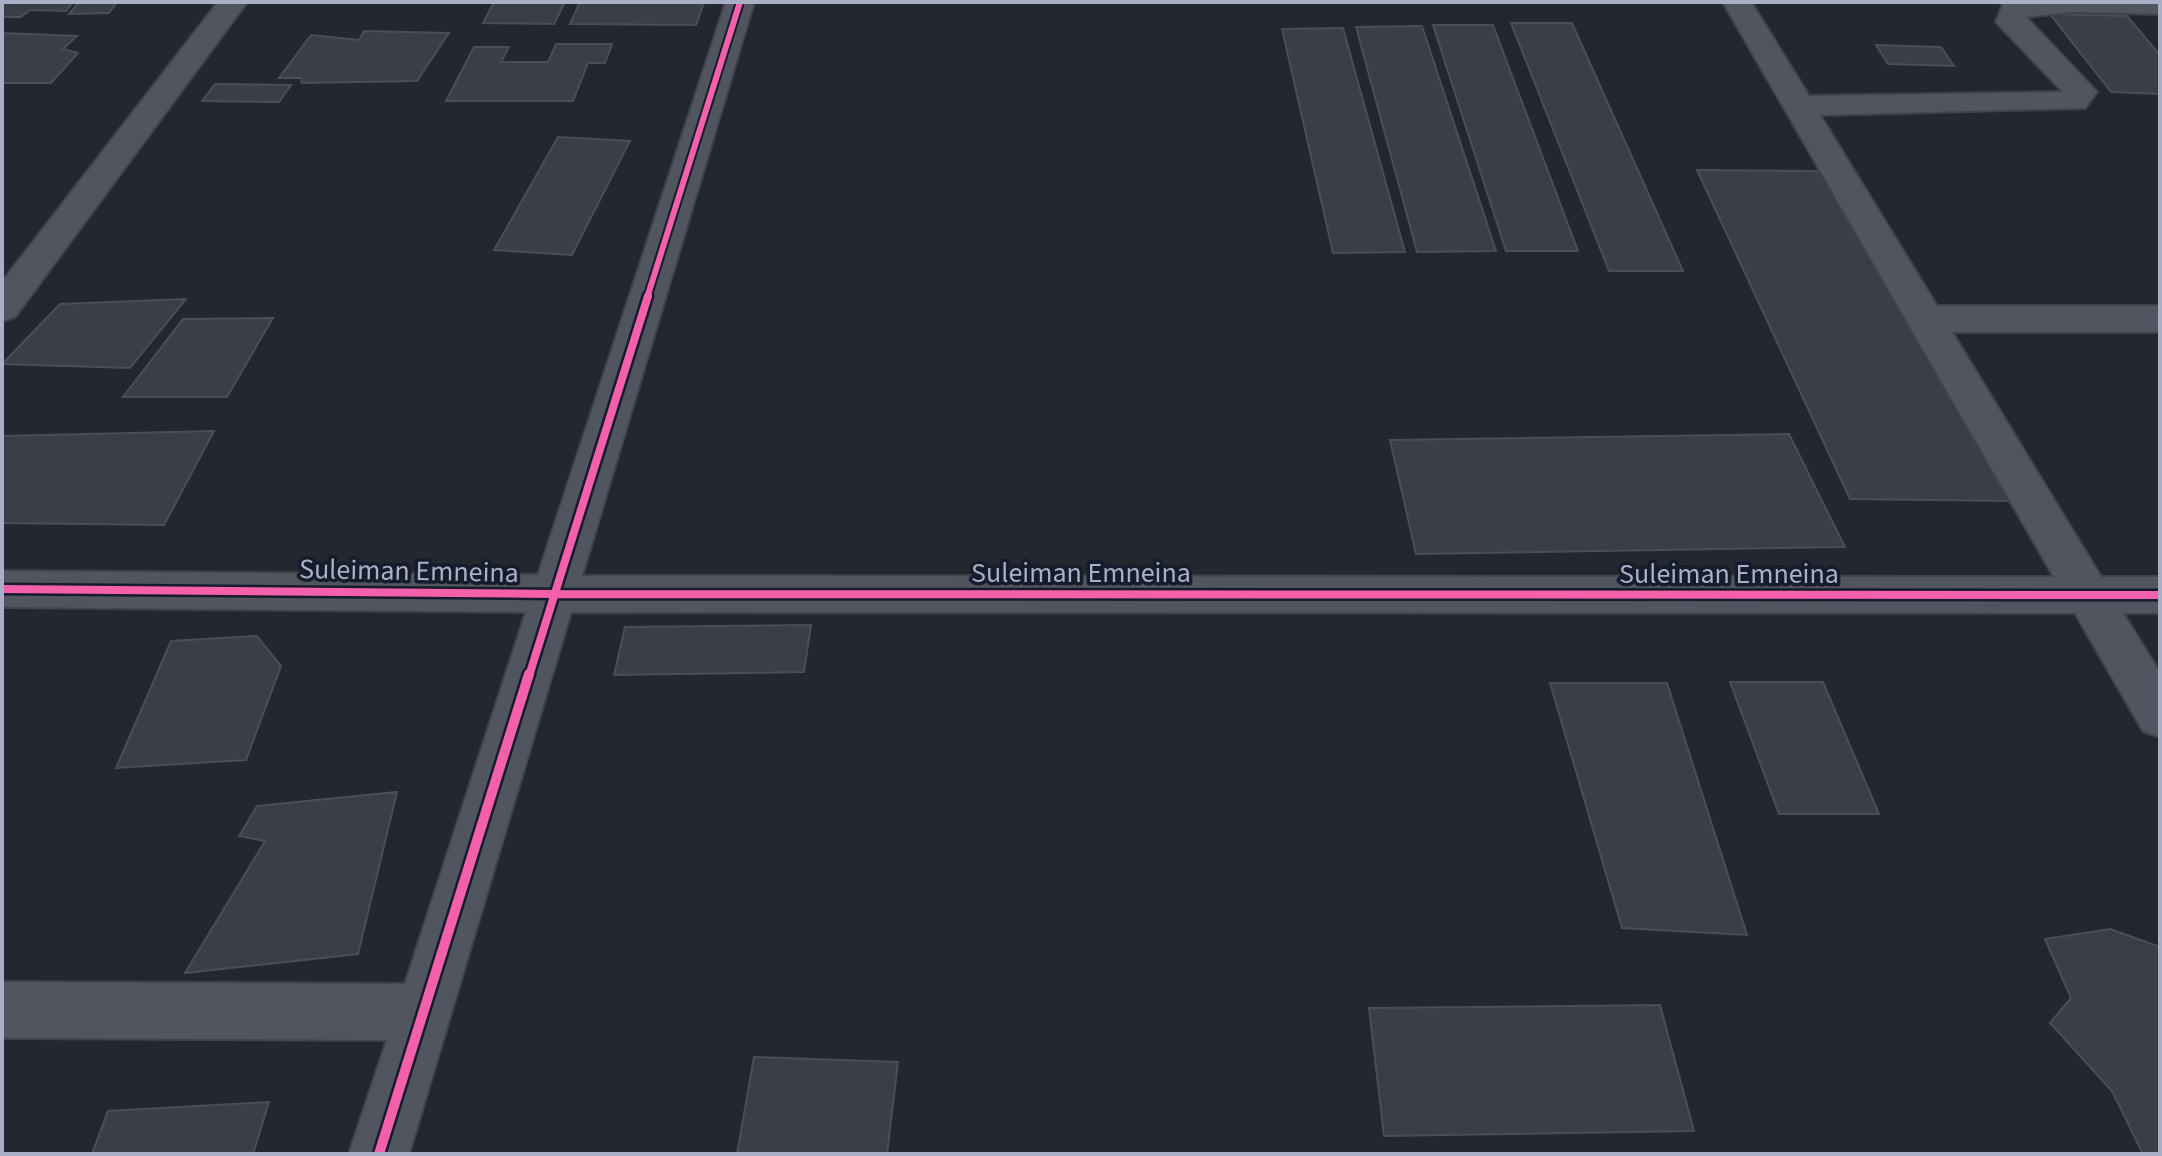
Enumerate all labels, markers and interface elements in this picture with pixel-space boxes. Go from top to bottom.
street label: Suleiman Emneina [299,549,519,593]
street label: Suleiman Emneina [971,553,1191,593]
street label: Suleiman Emneina [1619,554,1839,594]

